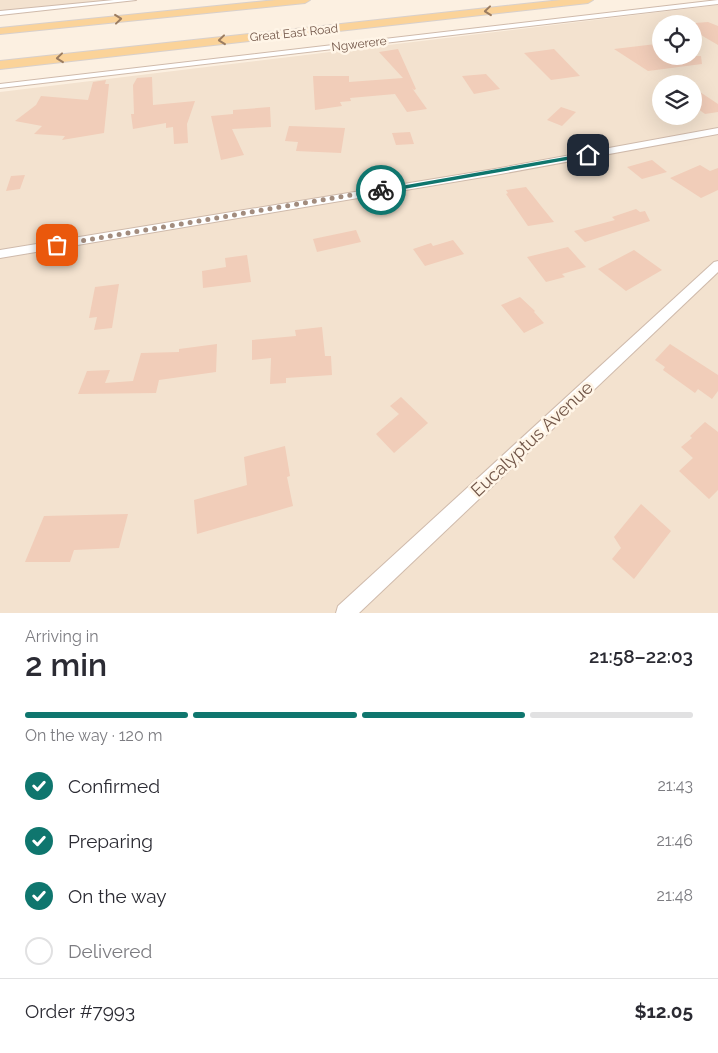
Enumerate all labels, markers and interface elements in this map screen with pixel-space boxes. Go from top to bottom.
one-way arrow [483,5,491,16]
one-way arrow [114,14,122,25]
map controls [652,15,702,125]
button: locate [652,15,702,65]
street label: Great East Road [249,21,339,45]
street label: Ngwerere [331,34,387,54]
one-way arrow [218,35,226,46]
one-way arrow [56,52,64,63]
button: layers [652,75,702,125]
pin [567,134,609,176]
icon: home [574,141,602,169]
courier [356,165,406,215]
icon: bike [367,176,395,204]
pin [36,224,78,266]
icon: bag [43,231,71,259]
street label: Eucalyptus Avenue [466,376,597,501]
text: Arriving in [25,627,99,646]
text: 21:58–22:03 [589,645,693,667]
text: 2 min [25,646,107,683]
text: On the way · 120 m [25,726,163,745]
icon: check [25,772,53,800]
text: Confirmed [68,775,160,797]
text: 21:43 [658,776,693,795]
icon: check [25,827,53,855]
text: Preparing [68,830,153,852]
text: 21:46 [656,831,693,850]
icon: check [25,882,53,910]
text: On the way [68,885,167,907]
text: 21:48 [657,886,693,905]
text: Delivered [68,940,152,962]
text: Order #7993 [25,1000,135,1022]
text: $12.05 [634,1000,693,1022]

